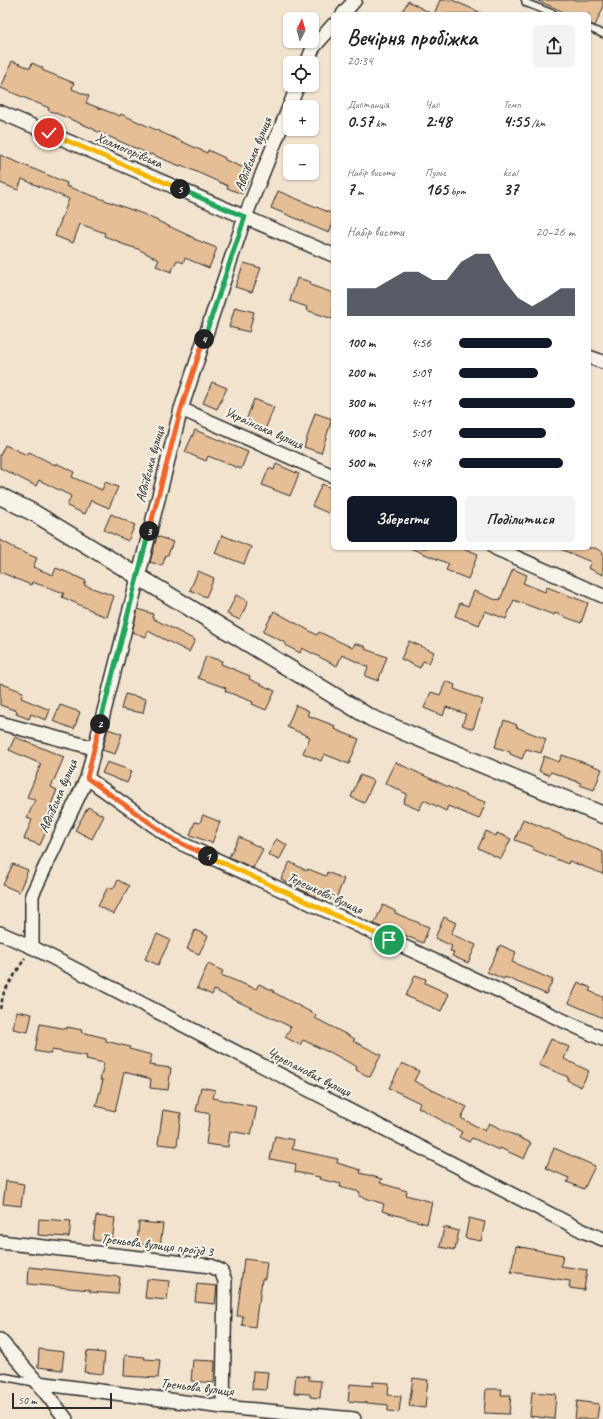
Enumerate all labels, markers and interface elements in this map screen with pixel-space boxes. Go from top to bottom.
north arrow [283,12,319,48]
map controls [283,12,319,180]
text: Вечірня пробіжка [347,24,477,52]
button: share [533,25,575,67]
text: 20:34 [347,53,373,69]
button: locate [283,56,319,92]
text: Дистанція [347,97,389,111]
text: Час [425,97,439,111]
text: Темп [503,97,521,111]
button: + [283,100,319,136]
text: 0.57 [347,111,373,132]
text: 2:48 [425,111,451,132]
text: 4:55 [503,111,529,132]
street label: Авдіївська вулиця [230,114,276,193]
pin [32,116,66,150]
text: km [373,116,386,130]
text: /km [529,116,546,130]
icon: check [38,122,60,144]
street label: Холмогорівська [93,128,166,172]
button: − [283,144,319,180]
text: Набір висоти [347,165,395,179]
text: Пульс [425,165,446,179]
text: kcal [503,165,518,179]
pin: 5 [170,179,190,199]
text: 7 [347,179,355,200]
text: 165 [425,179,448,200]
text: 37 [503,179,518,200]
text: 5 [178,182,182,196]
text: m [355,184,363,198]
text: bpm [448,184,466,198]
text: Набір висоти [347,224,404,240]
text: 20–26 m [535,224,575,240]
pin: 4 [194,329,214,349]
text: 4 [202,332,206,346]
text: 100 m [347,335,375,351]
text: 4:56 [411,335,431,351]
text: 200 m [347,365,375,381]
text: 5:09 [411,365,431,381]
text: 300 m [347,395,375,411]
text: 4:41 [411,395,431,411]
street label: Українська вулиця [222,403,307,453]
street label: Авдіївська вулиця [132,423,169,504]
text: 400 m [347,425,375,441]
text: 5:01 [411,425,431,441]
text: 500 m [347,455,375,471]
text: 4:48 [411,455,431,471]
button: Зберегти [347,496,457,542]
button: Поділитися [465,496,575,542]
pin: 3 [139,521,159,541]
text: 3 [147,524,151,538]
pin: 2 [90,714,110,734]
text: 2 [98,717,102,731]
street label: Авдіївська вулиця [35,756,81,835]
pin: 1 [198,846,218,866]
text: 1 [206,849,210,863]
street label: Терешкової вулиця [285,868,366,918]
pin [372,923,406,957]
icon: arrive [378,929,400,951]
street label: Черепанових вулиця [264,1044,355,1101]
street label: Треньова вулиця проїзд 3 [100,1230,216,1261]
street label: Треньова вулиця [160,1374,236,1400]
scale bar [12,1391,112,1410]
text: 50 m [18,1393,37,1407]

